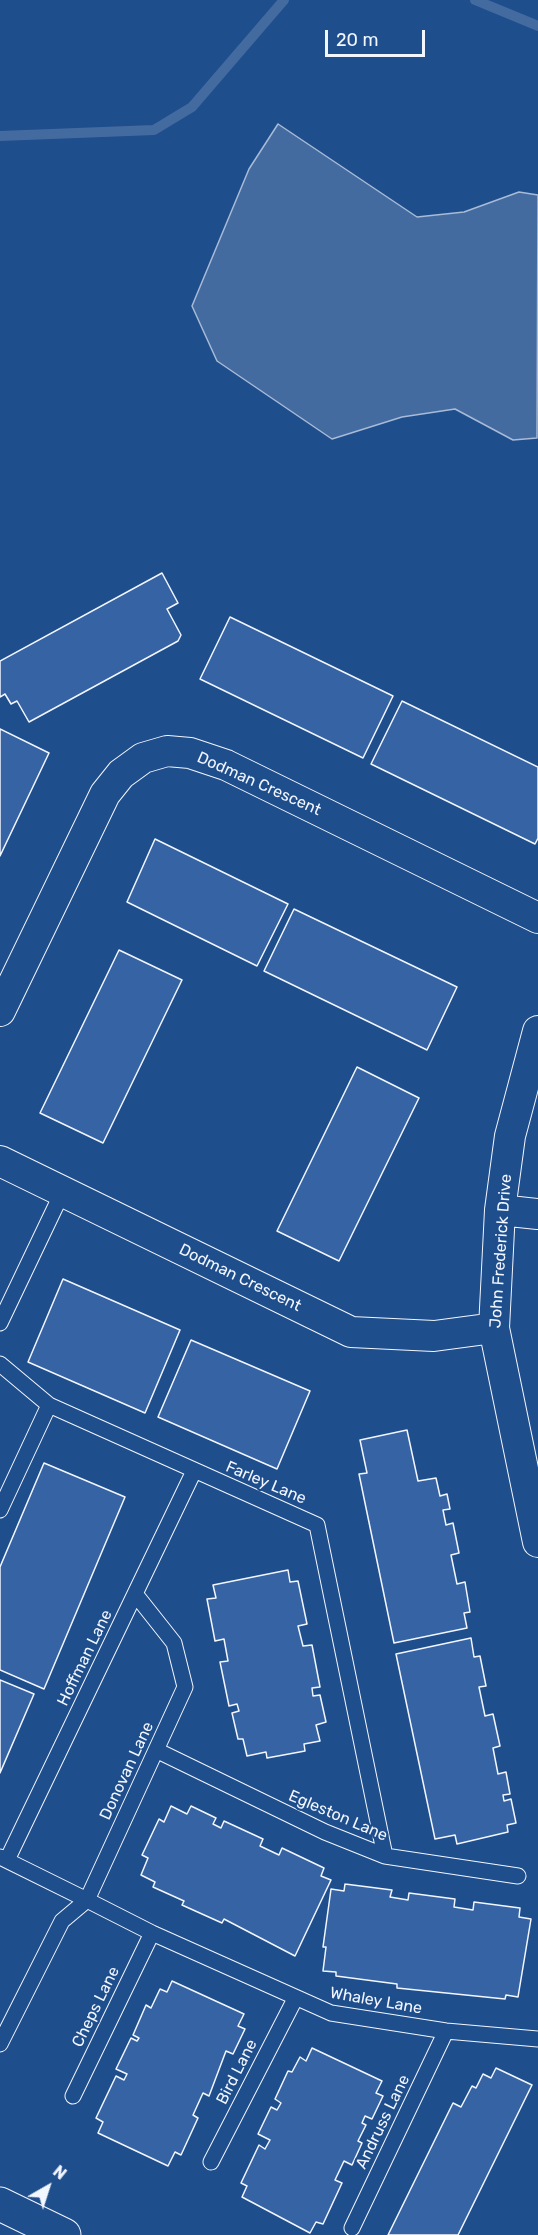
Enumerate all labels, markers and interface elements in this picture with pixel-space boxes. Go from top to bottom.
scale bar [328,18,428,56]
text: 20 m [336,29,378,51]
street label: Dodman Crescent [194,748,324,820]
street label: John Frederick Drive [486,1173,516,1329]
street label: Dodman Crescent [176,1240,304,1316]
street label: Farley Lane [223,1457,309,1509]
street label: Hoffman Lane [53,1607,117,1709]
street label: Donovan Lane [96,1719,158,1823]
street label: Egleston Lane [286,1787,390,1845]
street label: Cheps Lane [68,1963,124,2051]
street label: Whaley Lane [328,1983,424,2019]
street label: Bird Lane [212,2036,262,2108]
street label: Andruss Lane [352,2072,414,2172]
north arrow [18,2157,78,2217]
text: N [49,2162,70,2184]

